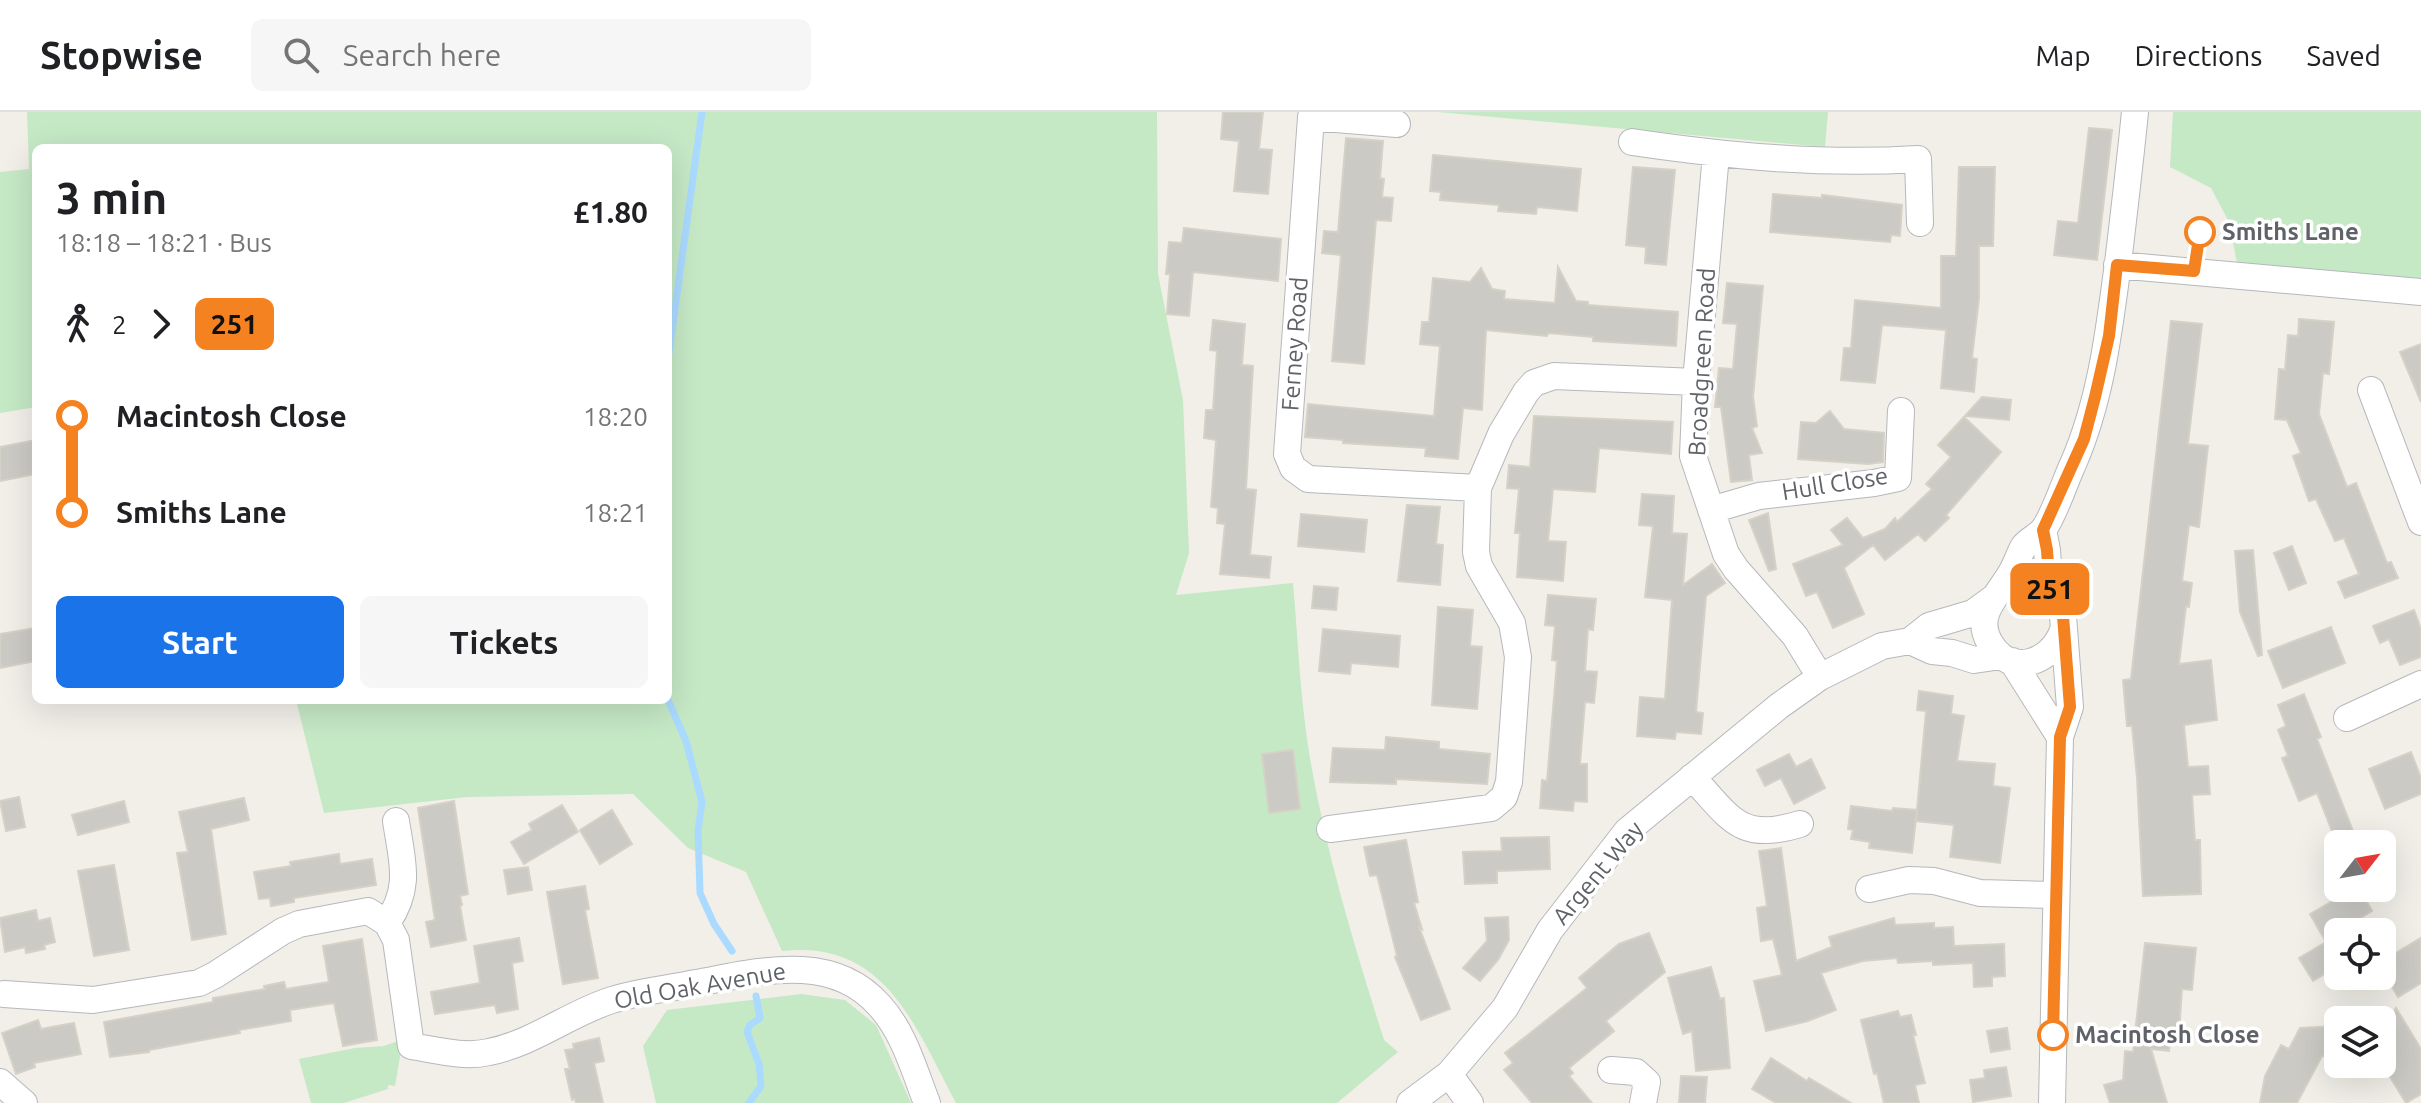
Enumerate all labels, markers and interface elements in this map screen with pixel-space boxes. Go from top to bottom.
search box [251,19,811,91]
icon: search [279,33,323,77]
text: Stopwise [40,34,203,76]
text: Search here [343,38,501,72]
text: Map [2035,40,2091,71]
text: Directions [2135,40,2262,71]
text: Saved [2306,40,2381,71]
text: 3 min [56,173,167,222]
text: £1.80 [573,195,648,229]
marker: Smiths Lane [2185,217,2215,247]
place label: Smiths Lane [2222,218,2359,245]
text: 18:18 – 18:21 · Bus [56,228,272,257]
street label: Broadgreen Road [1683,267,1720,457]
street label: Ferney Road [1276,276,1313,412]
icon: walk [56,302,100,346]
icon: forward [139,302,183,346]
text: 251 [211,308,258,339]
text: 2 [112,310,127,339]
text: Macintosh Close [116,399,347,433]
text: 18:20 [583,402,648,431]
street label: Hull Close [1780,462,1890,505]
text: Smiths Lane [116,495,287,529]
text: 18:21 [583,498,648,527]
line badge: 251 [2004,563,2096,615]
text: 251 [2026,573,2074,604]
button: Start [56,596,344,688]
button: Tickets [360,596,648,688]
street label: Argent Way [1547,815,1649,930]
north arrow [2324,830,2396,902]
map controls [2324,830,2396,1078]
button: locate [2324,918,2396,990]
street label: Old Oak Avenue [612,957,788,1014]
button: layers [2324,1006,2396,1078]
marker: Macintosh Close [2038,1020,2068,1050]
place label: Macintosh Close [2075,1021,2260,1048]

